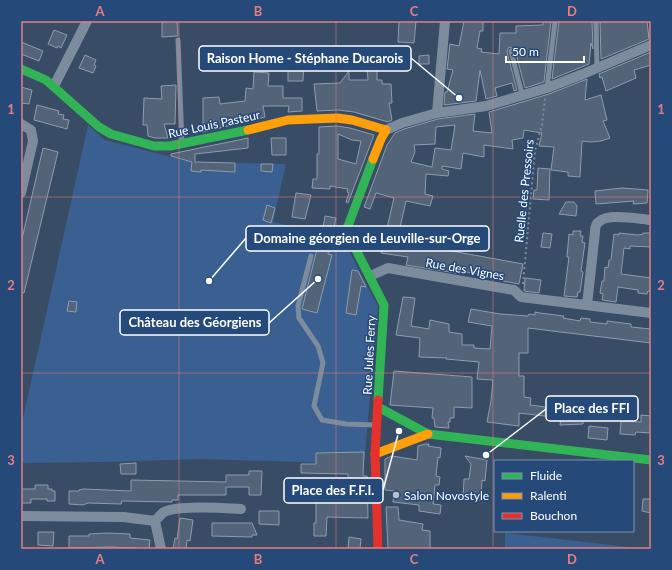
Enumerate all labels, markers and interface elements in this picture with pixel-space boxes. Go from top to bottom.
text: A [94,3,105,19]
text: B [254,3,263,19]
text: C [410,3,419,19]
text: D [567,3,577,19]
scale bar [506,38,584,64]
text: 50 m [512,44,539,59]
callout: Raison Home - Stéphane Ducarois [199,46,411,71]
text: Raison Home - Stéphane Ducarois [207,50,404,66]
text: 1 [7,101,15,117]
text: 1 [657,101,665,117]
street label: Rue Louis Pasteur [167,107,262,141]
street label: Ruelle des Pressoirs [511,139,537,243]
callout: Domaine géorgien de Leuville-sur-Orge [246,226,489,251]
text: Domaine géorgien de Leuville-sur-Orge [253,230,481,246]
street label: Rue des Vignes [424,255,506,283]
text: 2 [7,277,15,293]
text: 2 [657,277,665,293]
callout: Château des Géorgiens [120,310,269,335]
text: Château des Géorgiens [128,314,262,330]
street label: Rue Jules Ferry [359,314,379,395]
callout: Place des FFI [546,396,638,421]
text: Place des FFI [554,400,630,416]
text: 3 [7,452,15,468]
text: 3 [657,452,665,468]
legend [494,460,634,532]
text: Fluide [530,468,562,483]
callout: Place des F.F.I. [284,478,383,503]
text: Place des F.F.I. [292,482,374,498]
place label: Salon Novostyle [404,488,489,503]
text: Ralenti [530,488,567,503]
marker: Salon Novostyle [391,490,401,500]
text: Bouchon [530,508,577,523]
text: A [94,551,105,567]
text: B [254,551,263,567]
text: C [410,551,419,567]
text: D [567,551,577,567]

